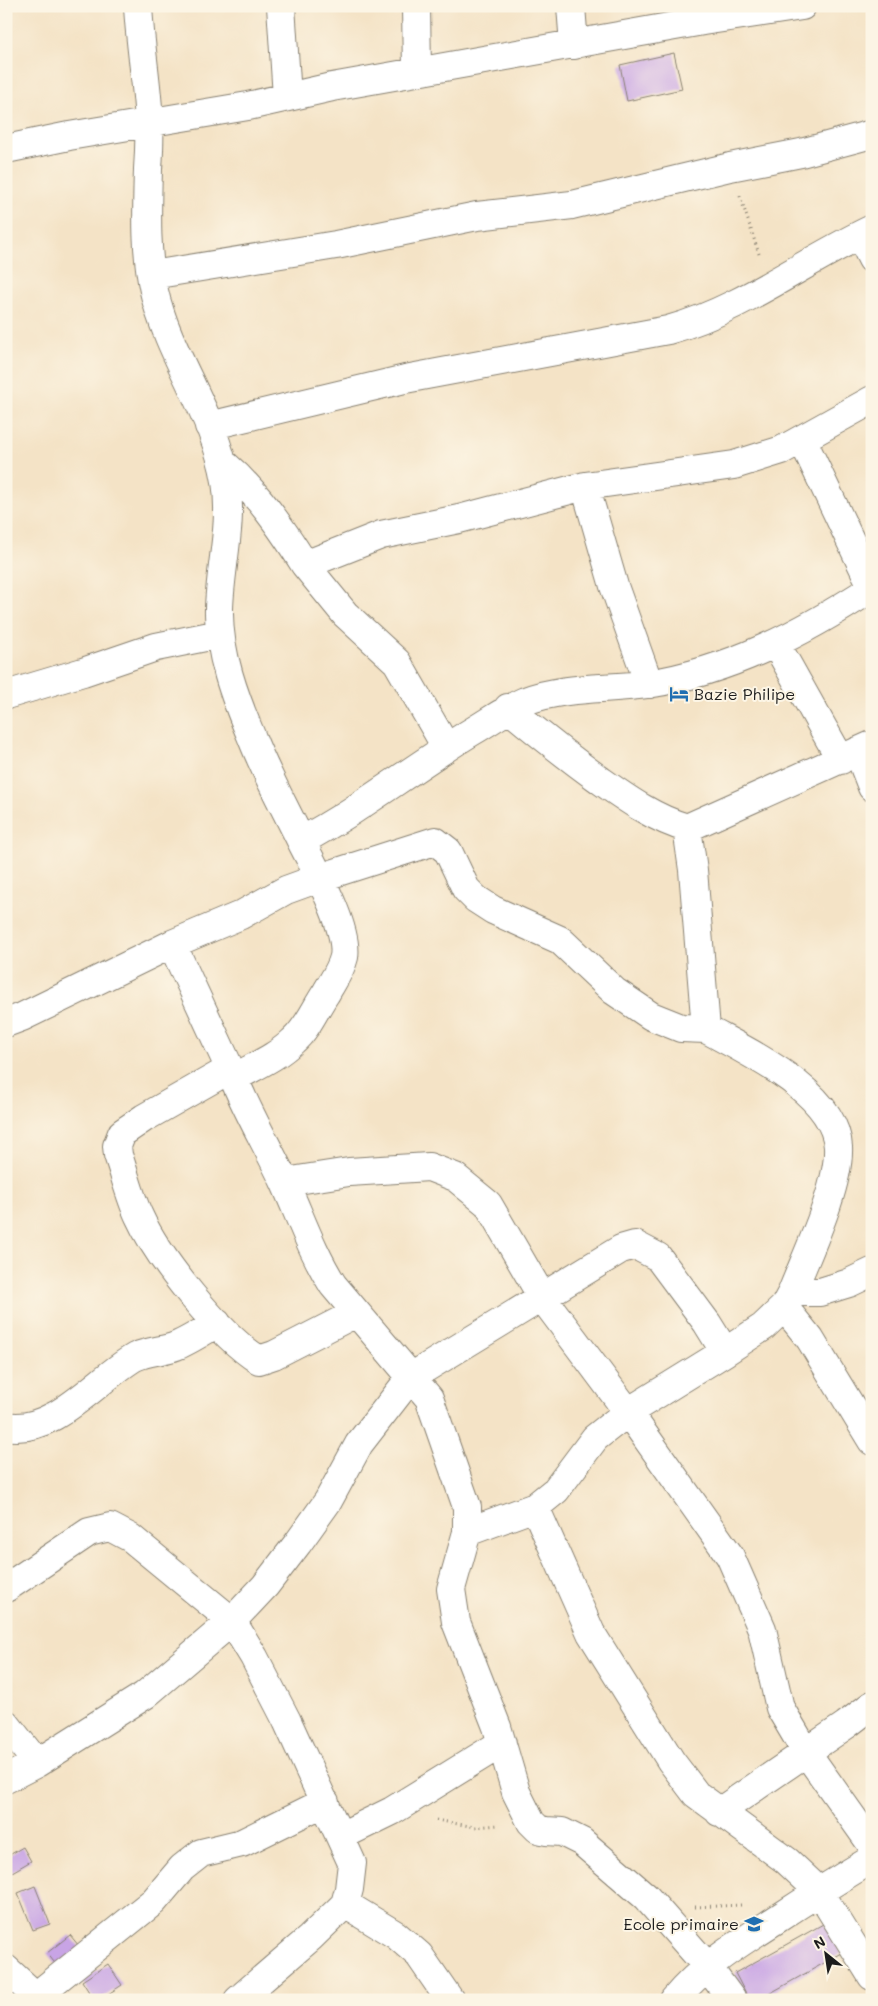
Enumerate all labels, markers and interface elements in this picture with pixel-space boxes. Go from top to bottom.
hotel icon: Bazie Philipe [668,683,690,705]
place label: Bazie Philipe [694,683,795,704]
place label: Ecole primaire [624,1913,739,1934]
school or university icon: Ecole primaire [743,1913,765,1935]
north arrow [800,1928,850,1978]
text: N [810,1931,829,1953]

